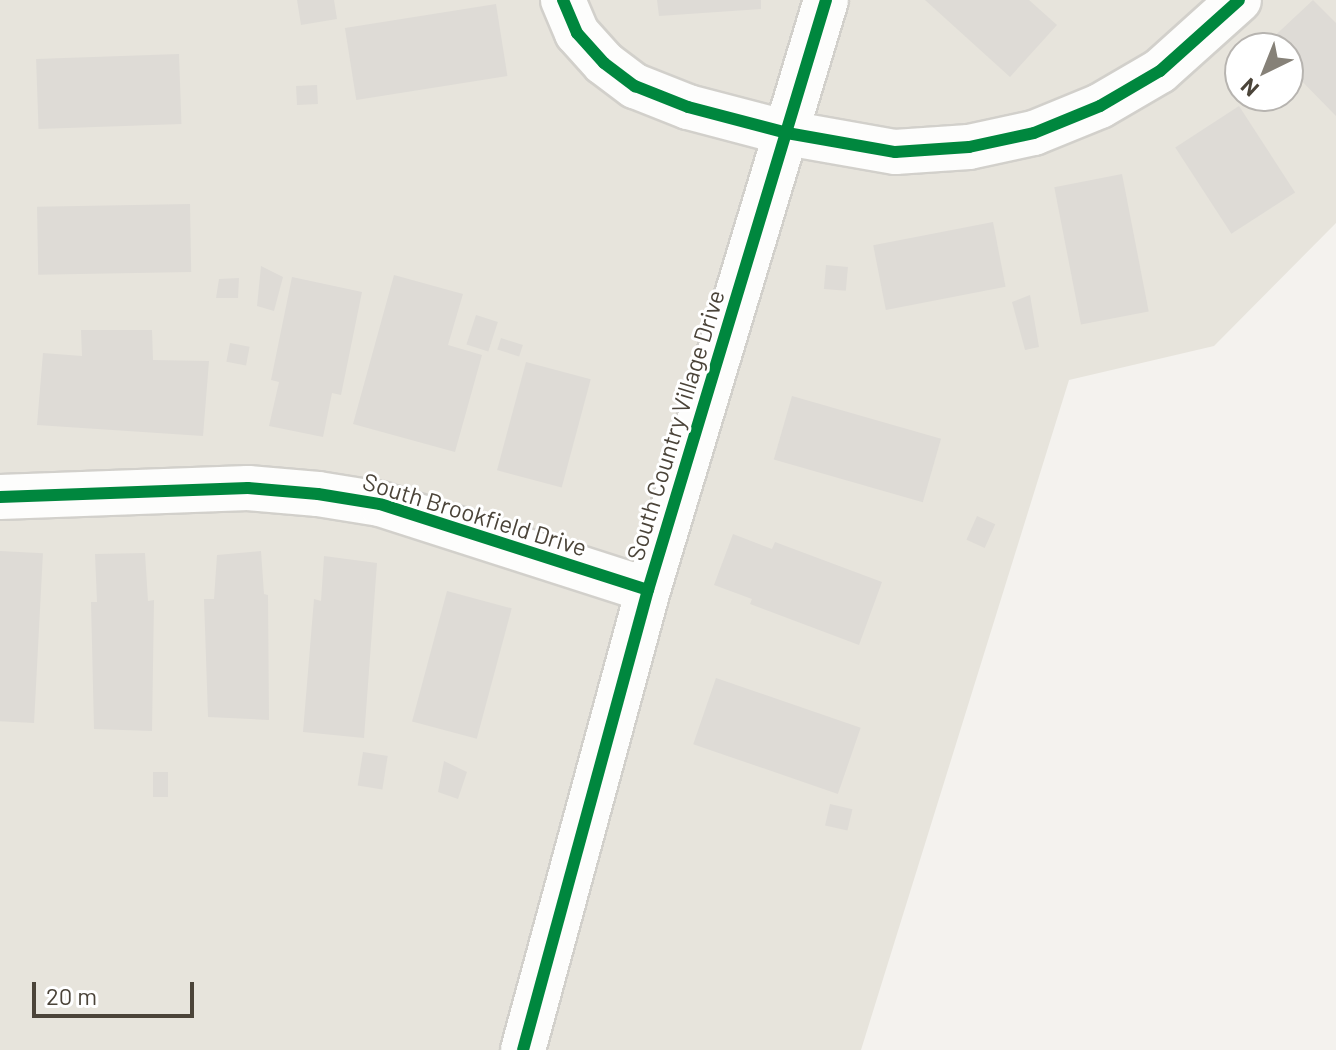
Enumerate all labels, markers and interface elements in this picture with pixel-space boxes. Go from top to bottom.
north arrow [1224,32,1304,112]
text: N [1235,74,1263,103]
street label: South Country Village Drive [620,286,730,564]
street label: South Brookfield Drive [360,466,590,562]
scale bar [36,966,198,1016]
text: 20 m [46,981,97,1010]

